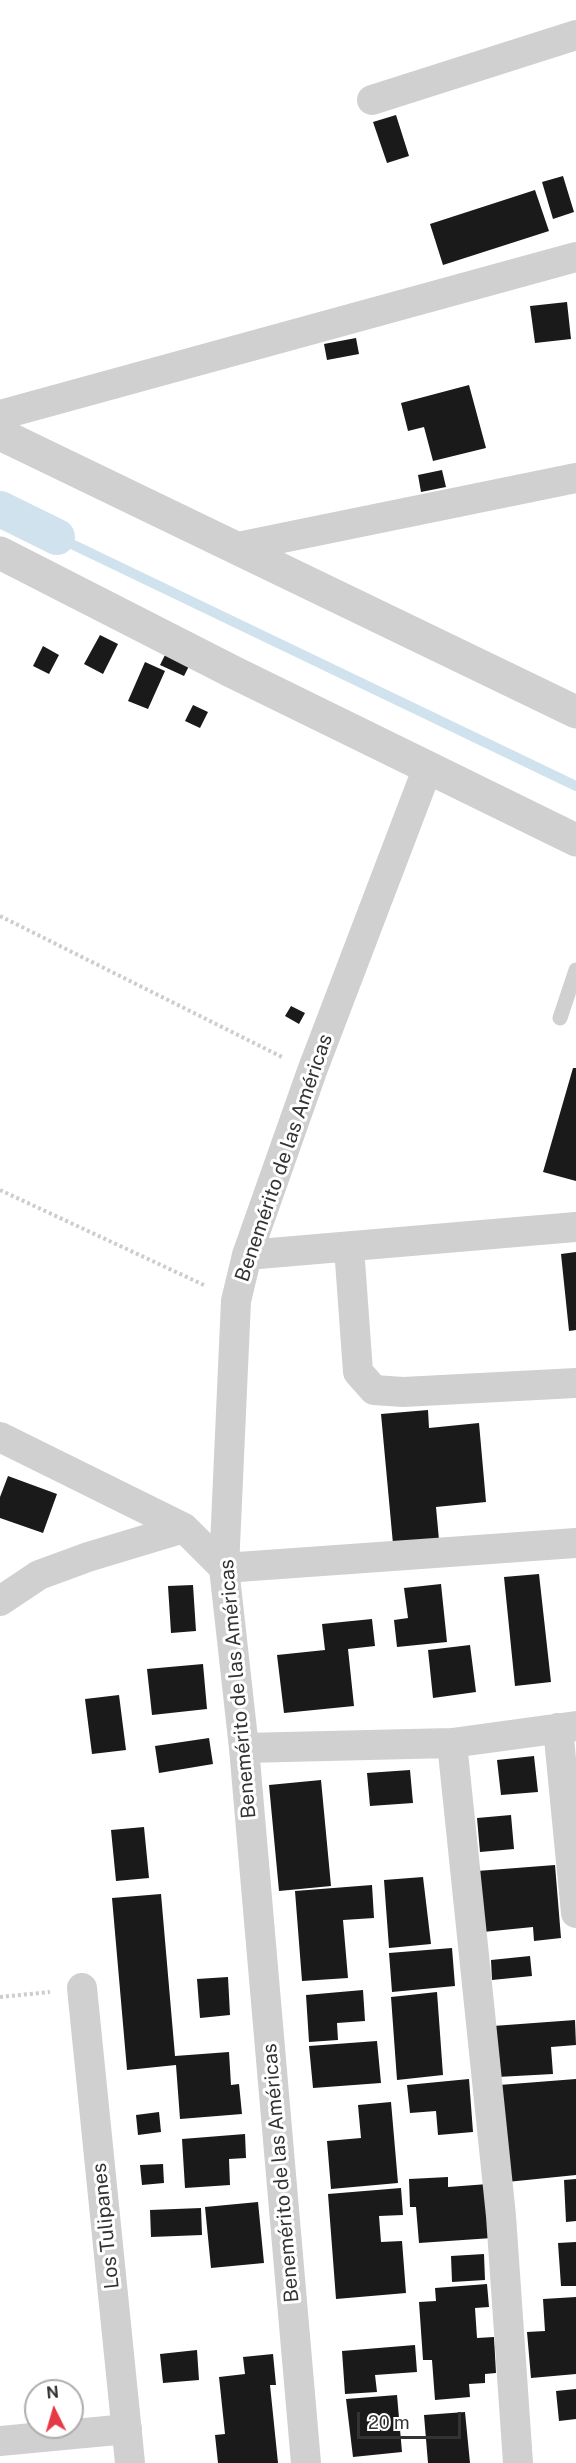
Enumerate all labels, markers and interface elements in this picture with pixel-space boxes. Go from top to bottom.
street label: Benemérito de las Américas [230,1031,338,1285]
street label: Benemérito de las Américas [215,1558,261,1820]
street label: Benemérito de las Américas [258,2042,304,2304]
street label: Los Tulipanes [87,2162,125,2290]
north arrow [24,2379,84,2439]
text: N [45,2383,60,2403]
scale bar [360,2400,464,2438]
text: 20 m [368,2412,410,2433]

